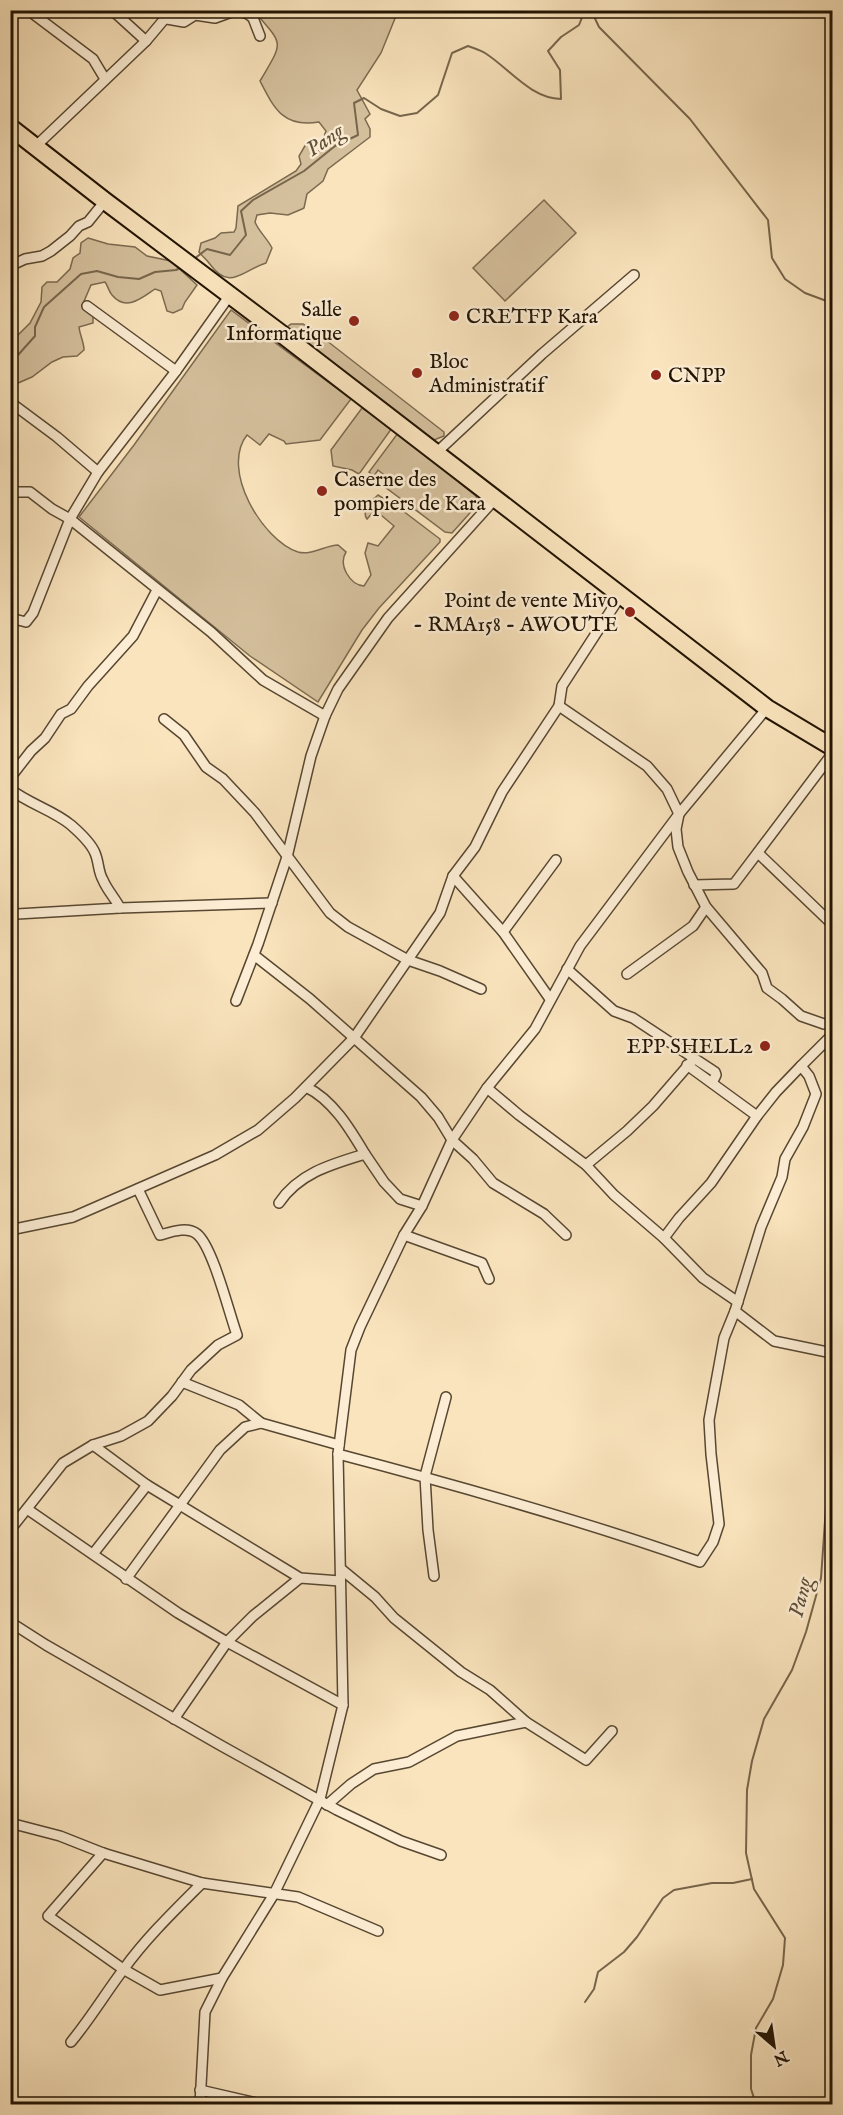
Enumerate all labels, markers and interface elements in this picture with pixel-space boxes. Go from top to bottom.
water label: Pang [301,117,351,164]
place label: Salle Informatique [226,297,342,348]
place label: CRETFP Kara [466,304,599,331]
marker: CRETFP Kara [447,309,461,323]
marker: Salle Informatique [347,314,361,328]
place label: Bloc Administratif [428,349,548,400]
place label: CNPP [668,363,725,390]
marker: Bloc Administratif [410,366,424,380]
marker: CNPP [649,368,663,382]
place label: Caserne des pompiers de Kara [334,467,486,518]
marker: Caserne des pompiers de Kara [315,484,329,498]
place label: Point de vente Mivo - RMA158 - AWOUTE [413,588,618,639]
marker: Point de vente Mivo - RMA158 - AWOUTE [623,605,637,619]
place label: EPP SHELL2 [627,1034,753,1061]
marker: EPP SHELL2 [758,1039,772,1053]
water label: Pang [782,1573,820,1620]
north arrow [744,2016,804,2076]
text: N [769,2045,792,2070]

